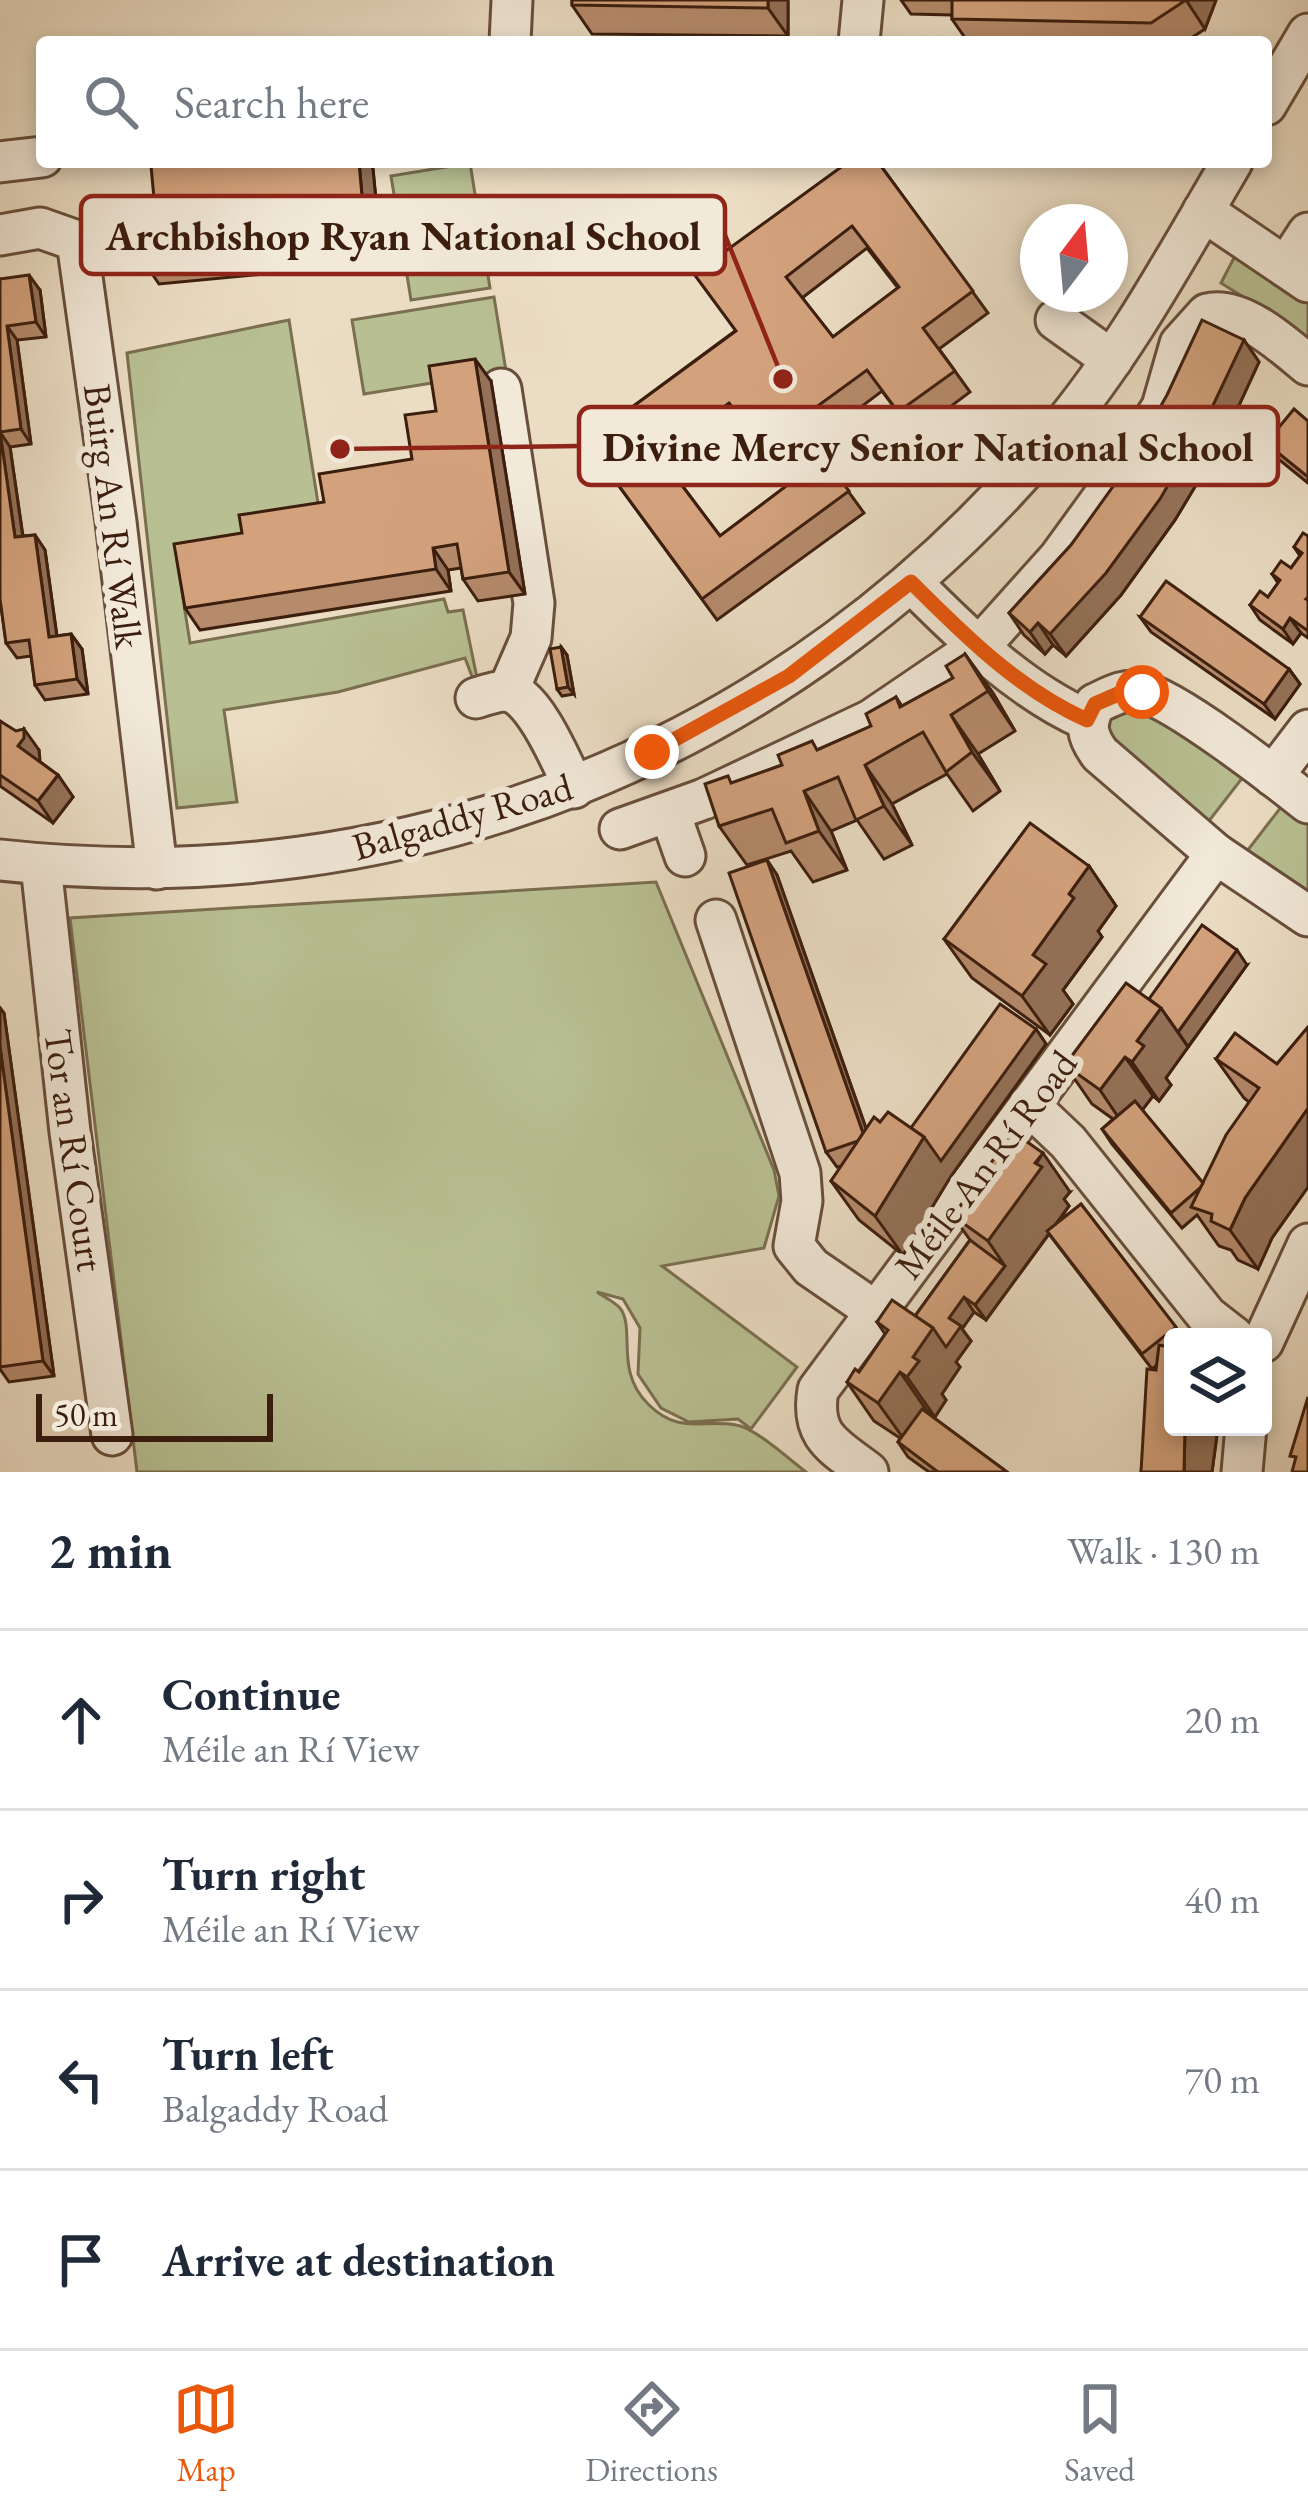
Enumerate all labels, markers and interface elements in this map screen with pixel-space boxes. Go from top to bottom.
search box [36,36,1272,168]
icon: search [78,69,144,135]
text: Search here [174,73,369,131]
callout: Archbishop Ryan National School [81,196,725,274]
north arrow [1020,204,1128,312]
text: Archbishop Ryan National School [104,208,701,263]
street label: Buirg An Rí Walk [72,381,155,652]
callout: Divine Mercy Senior National School [579,407,1278,485]
text: Divine Mercy Senior National School [602,419,1254,474]
route start [1115,665,1169,719]
route end [625,725,679,779]
street label: Balgaddy Road [346,761,578,872]
street label: Tor an Rí Court [32,1026,117,1274]
street label: Méile An Rí Road [883,1039,1088,1289]
map controls [1164,1328,1272,1436]
button: layers [1164,1328,1272,1436]
scale bar [36,1388,273,1441]
text: 50 m [54,1393,118,1436]
text: 2 min [48,1517,172,1583]
text: Walk · 130 m [1067,1525,1260,1576]
text: Continue [162,1665,340,1723]
icon: ahead [48,1687,114,1753]
text: 20 m [1184,1694,1260,1745]
text: Méile an Rí View [162,1723,420,1774]
text: Turn right [162,1845,365,1903]
icon: right [48,1867,114,1933]
text: 40 m [1184,1874,1260,1925]
text: Méile an Rí View [162,1903,420,1954]
text: Turn left [162,2025,334,2083]
icon: left [48,2047,114,2113]
text: 70 m [1184,2054,1260,2105]
text: Balgaddy Road [162,2083,388,2134]
icon: arrive [48,2227,114,2293]
text: Arrive at destination [162,2231,555,2289]
tab: Map [173,2376,239,2491]
tab: Directions [585,2376,718,2491]
tab: Saved [1064,2376,1135,2491]

